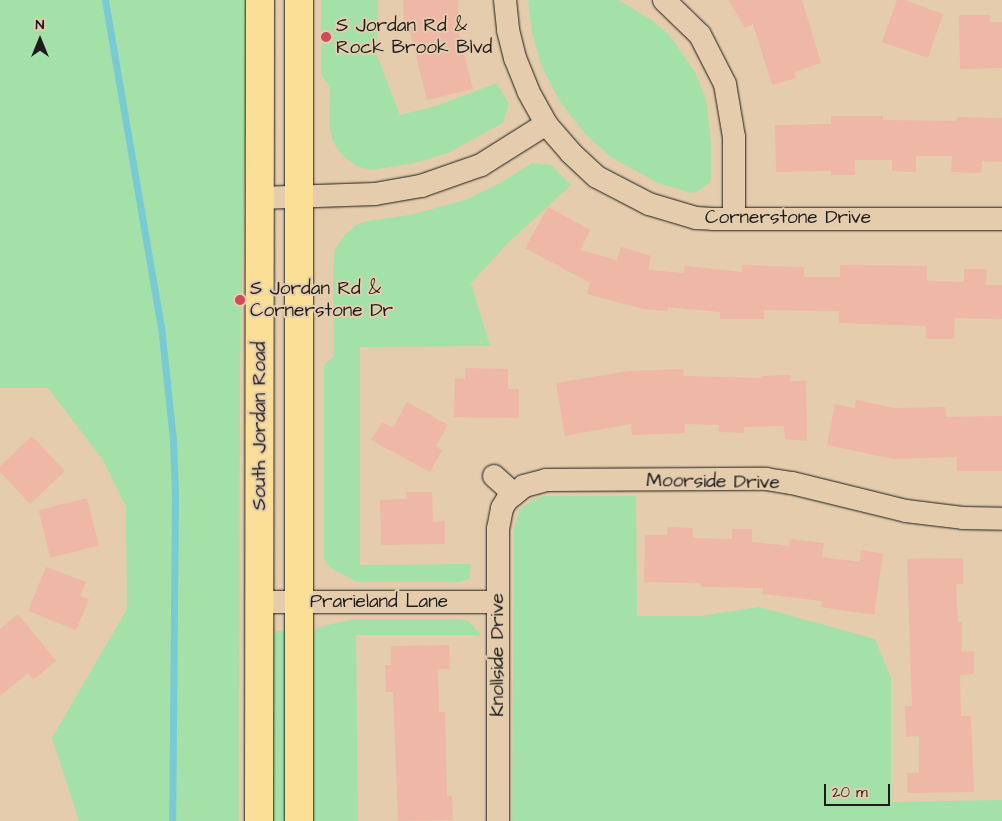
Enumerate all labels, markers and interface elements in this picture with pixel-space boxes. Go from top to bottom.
north arrow [15,15,65,65]
text: N [36,15,44,35]
place label: S Jordan Rd & Rock Brook Blvd [336,15,492,59]
marker: S Jordan Rd & Rock Brook Blvd [320,31,332,43]
street label: Cornerstone Drive [705,207,871,229]
place label: S Jordan Rd & Cornerstone Dr [250,278,393,322]
marker: S Jordan Rd & Cornerstone Dr [234,294,246,306]
street label: South Jordan Road [249,342,271,510]
street label: Moorside Drive [646,469,780,495]
street label: Prarieland Lane [310,591,448,613]
street label: Knollside Drive [487,593,509,717]
scale bar [827,774,893,806]
text: 20 m [832,782,868,803]

